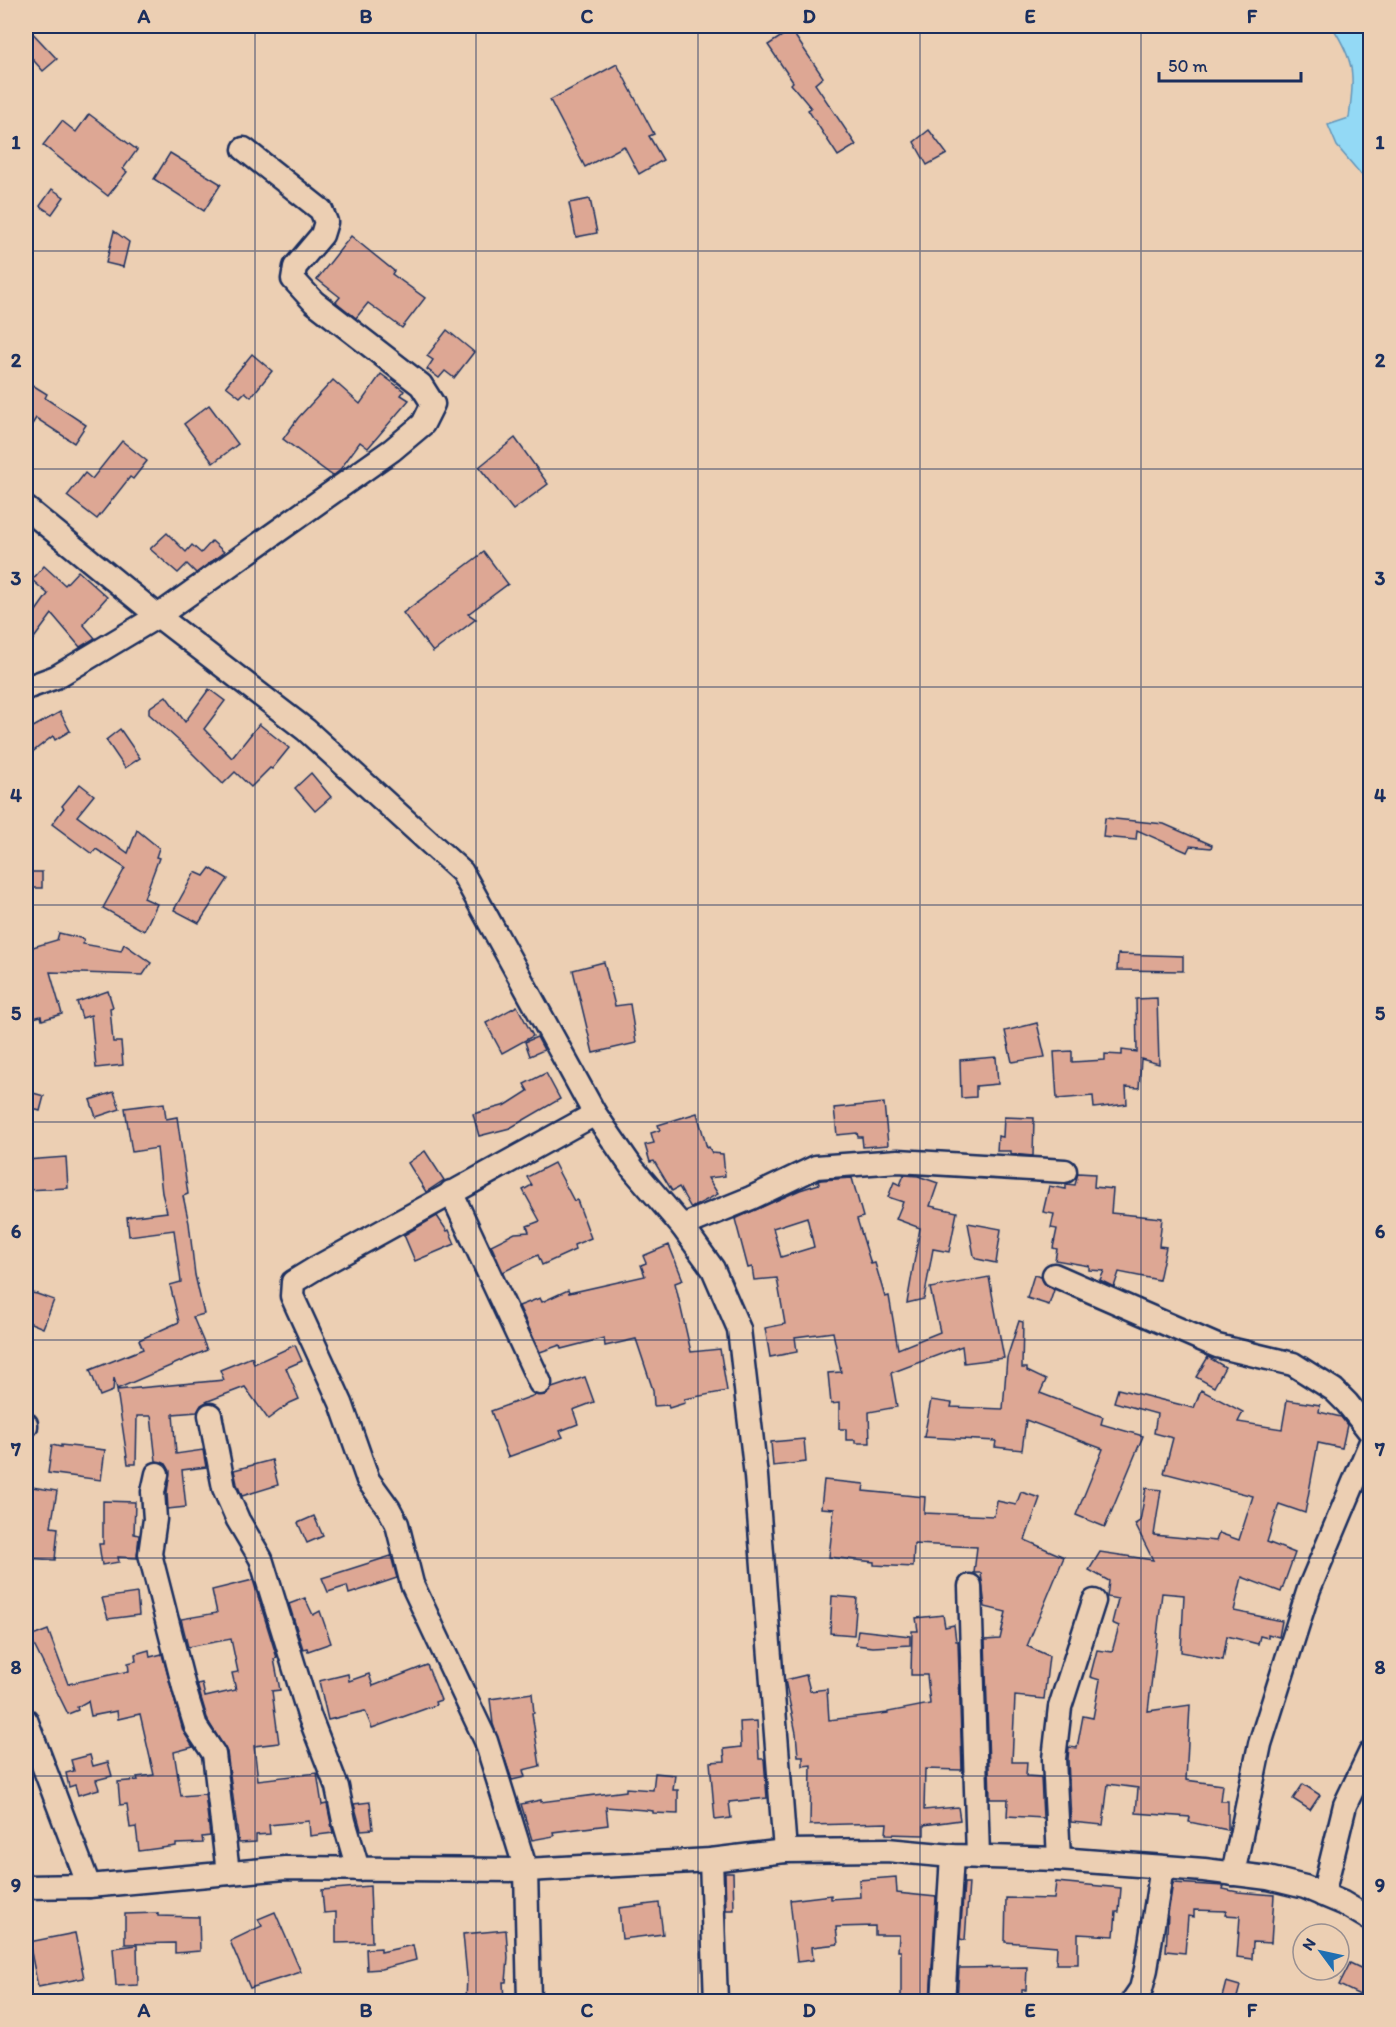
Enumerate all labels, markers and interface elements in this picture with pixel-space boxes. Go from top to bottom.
text: A [137,4,151,28]
text: B [360,4,373,28]
text: C [581,4,594,28]
text: D [802,4,816,28]
text: E [1024,4,1036,28]
text: F [1247,4,1258,28]
scale bar [1159,45,1302,83]
text: 50 m [1168,55,1208,77]
text: 1 [11,130,21,154]
text: 1 [1375,130,1385,154]
text: 2 [11,348,22,372]
text: 2 [1375,348,1386,372]
text: 3 [11,566,22,590]
text: 3 [1375,566,1386,590]
text: 4 [10,783,22,807]
text: 4 [1374,783,1386,807]
text: 5 [11,1001,22,1025]
text: 5 [1375,1001,1386,1025]
text: 6 [11,1219,22,1243]
text: 6 [1375,1219,1386,1243]
text: 7 [10,1437,21,1461]
text: 7 [1374,1437,1385,1461]
text: 8 [11,1655,22,1679]
text: 8 [1375,1655,1386,1679]
text: 9 [11,1873,21,1897]
text: 9 [1375,1873,1385,1897]
north arrow [1291,1922,1351,1982]
text: N [1298,1934,1320,1954]
text: A [137,1998,151,2022]
text: B [360,1998,373,2022]
text: C [581,1998,594,2022]
text: D [802,1998,816,2022]
text: E [1024,1998,1036,2022]
text: F [1247,1998,1258,2022]

